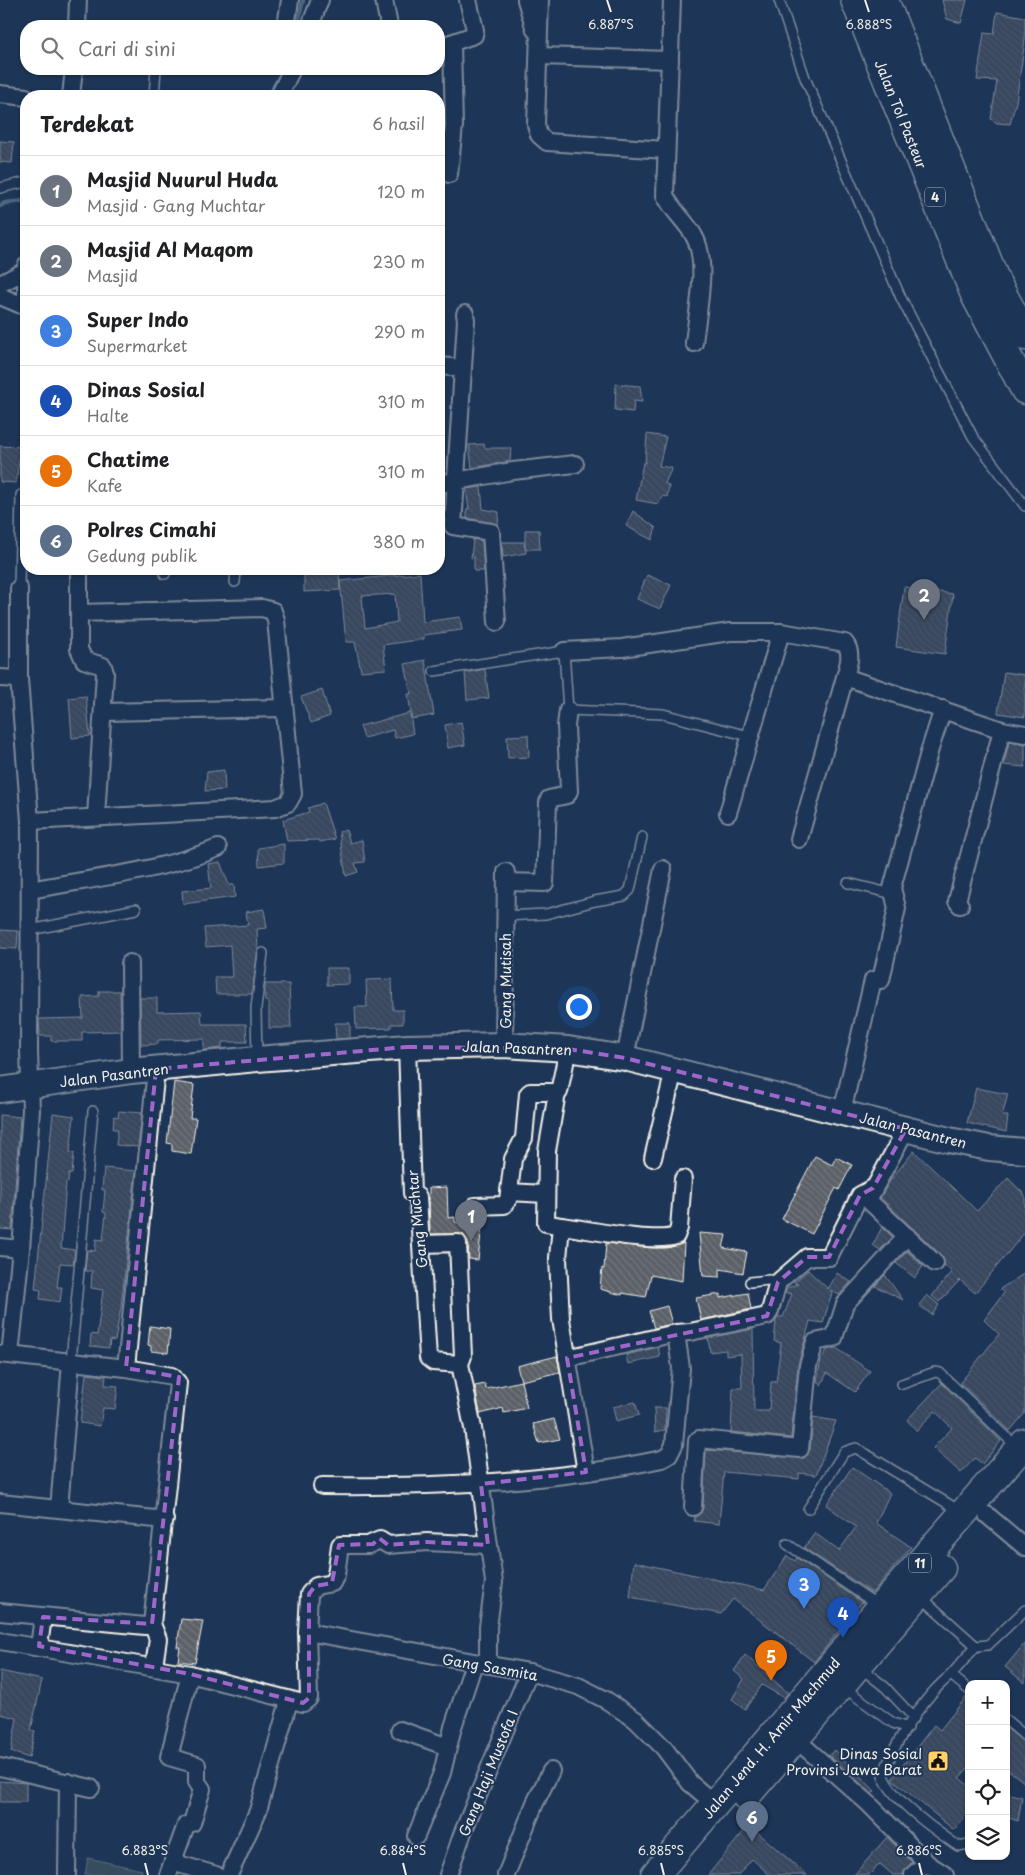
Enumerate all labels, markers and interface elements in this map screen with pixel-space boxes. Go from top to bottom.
text: 6.887°S [588,15,634,33]
text: 6.888°S [846,15,892,33]
search box [20,20,445,75]
icon: search [38,34,66,62]
text: Cari di sini [78,34,176,62]
street label: Jalan Tol Pasteur [870,56,932,172]
text: Terdekat [40,107,134,139]
text: 6 hasil [373,111,425,135]
text: Masjid Nuurul Huda [87,165,278,193]
text: 1 [52,179,60,203]
text: 120 m [378,179,425,203]
road number: 4 [925,188,945,206]
text: Masjid · Gang Muchtar [87,193,265,217]
text: Masjid Al Maqom [87,235,254,263]
text: 2 [50,249,62,273]
text: 230 m [373,249,425,273]
text: Masjid [87,263,138,287]
text: Super Indo [87,305,188,333]
text: 3 [51,319,61,343]
text: 290 m [374,319,425,343]
text: Supermarket [87,333,187,357]
text: Dinas Sosial [87,375,205,403]
text: 4 [51,389,61,413]
text: 310 m [377,389,425,413]
text: Halte [87,403,129,427]
text: Chatime [87,445,169,473]
text: 5 [51,459,61,483]
text: 310 m [377,459,425,483]
text: Kafe [87,473,122,497]
text: Polres Cimahi [87,515,216,543]
text: 6 [50,529,62,553]
text: 380 m [373,529,425,553]
text: Gedung publik [87,543,197,567]
pin: 2 [908,579,940,620]
street label: Gang Mutisah [495,933,516,1029]
your location [566,994,592,1020]
street label: Jalan Pasantren [462,1036,572,1060]
street label: Jalan Pasantren [58,1058,170,1092]
street label: Jalan Pasantren [857,1107,969,1153]
street label: Gang Muchtar [401,1168,433,1269]
pin: 1 [455,1200,487,1241]
road number: 11 [909,1554,931,1572]
pin: 3 [788,1568,820,1609]
pin: 4 [827,1597,859,1638]
pin: 5 [755,1640,787,1681]
street label: Gang Sasmita [441,1648,540,1686]
street label: Jalan Jend. H. Amir Machmud [697,1653,845,1823]
map controls [965,1680,1010,1860]
button: + [965,1680,1010,1725]
street label: Gang Haji Mustofa I [453,1707,523,1839]
button: − [965,1725,1010,1770]
place label: Dinas Sosial Provinsi Jawa Barat [786,1743,922,1780]
public building icon: Dinas Sosial Provinsi Jawa Barat [926,1749,950,1773]
button: locate [965,1770,1010,1815]
pin: 6 [736,1801,768,1842]
button: layers [965,1815,1010,1860]
text: 6.883°S [122,1841,168,1859]
text: 6.884°S [380,1841,426,1859]
text: 6.885°S [638,1841,684,1859]
text: 6.886°S [896,1841,942,1859]

